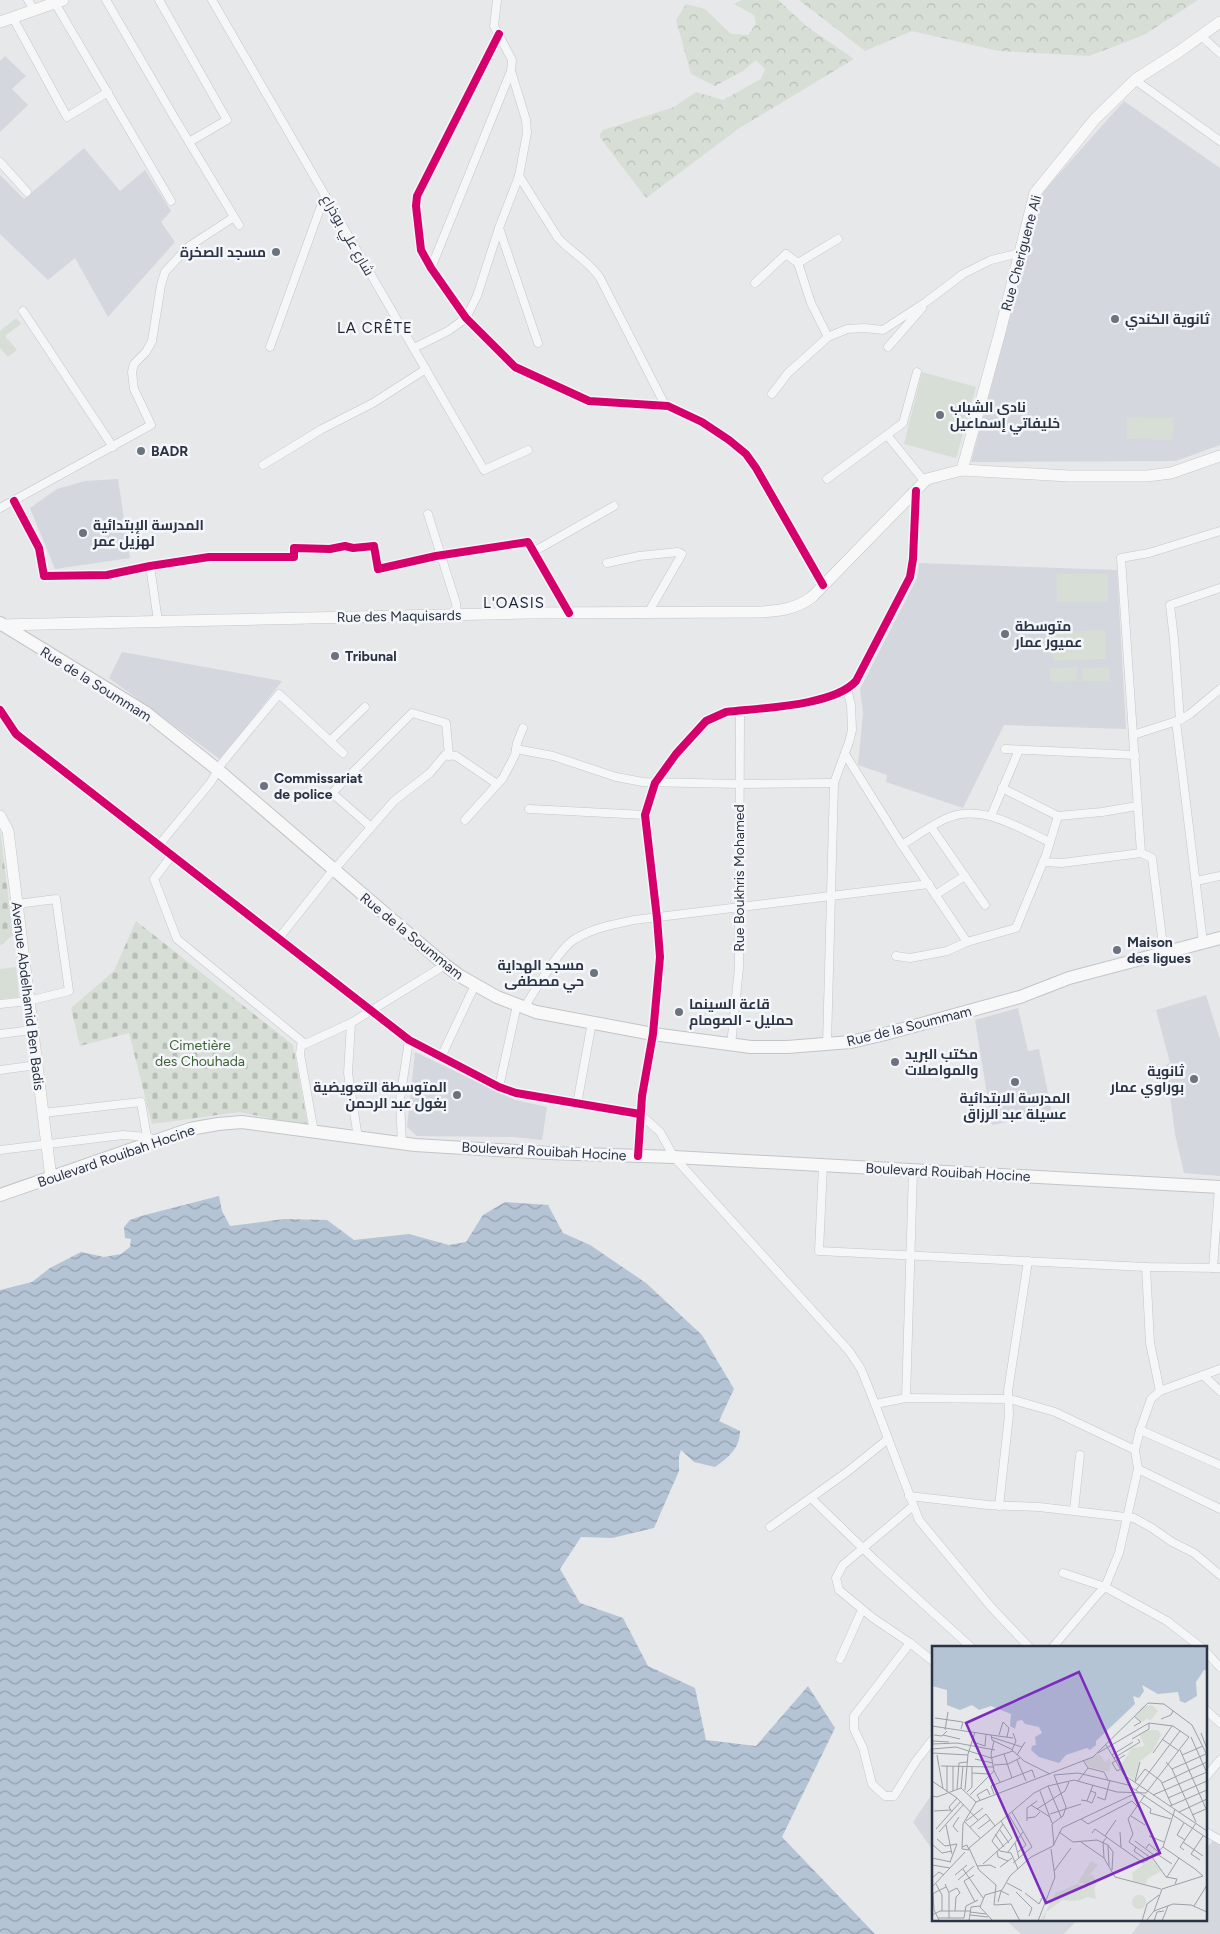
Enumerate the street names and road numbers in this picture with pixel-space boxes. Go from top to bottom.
street label: شارع علي بوذراع [315,192,378,280]
street label: Rue Cheriguene Ali [998,193,1045,313]
street label: Rue des Maquisards [336,607,462,626]
street label: Rue de la Soummam [37,643,155,726]
street label: Rue Boukhris Mohamed [731,804,748,952]
street label: Rue de la Soummam [357,889,467,983]
street label: Avenue Abdelhamid Ben Badis [7,901,48,1092]
street label: Rue de la Soummam [845,1003,973,1050]
street label: Boulevard Rouibah Hocine [35,1121,197,1191]
street label: Boulevard Rouibah Hocine [461,1139,627,1164]
street label: Boulevard Rouibah Hocine [865,1160,1031,1185]

